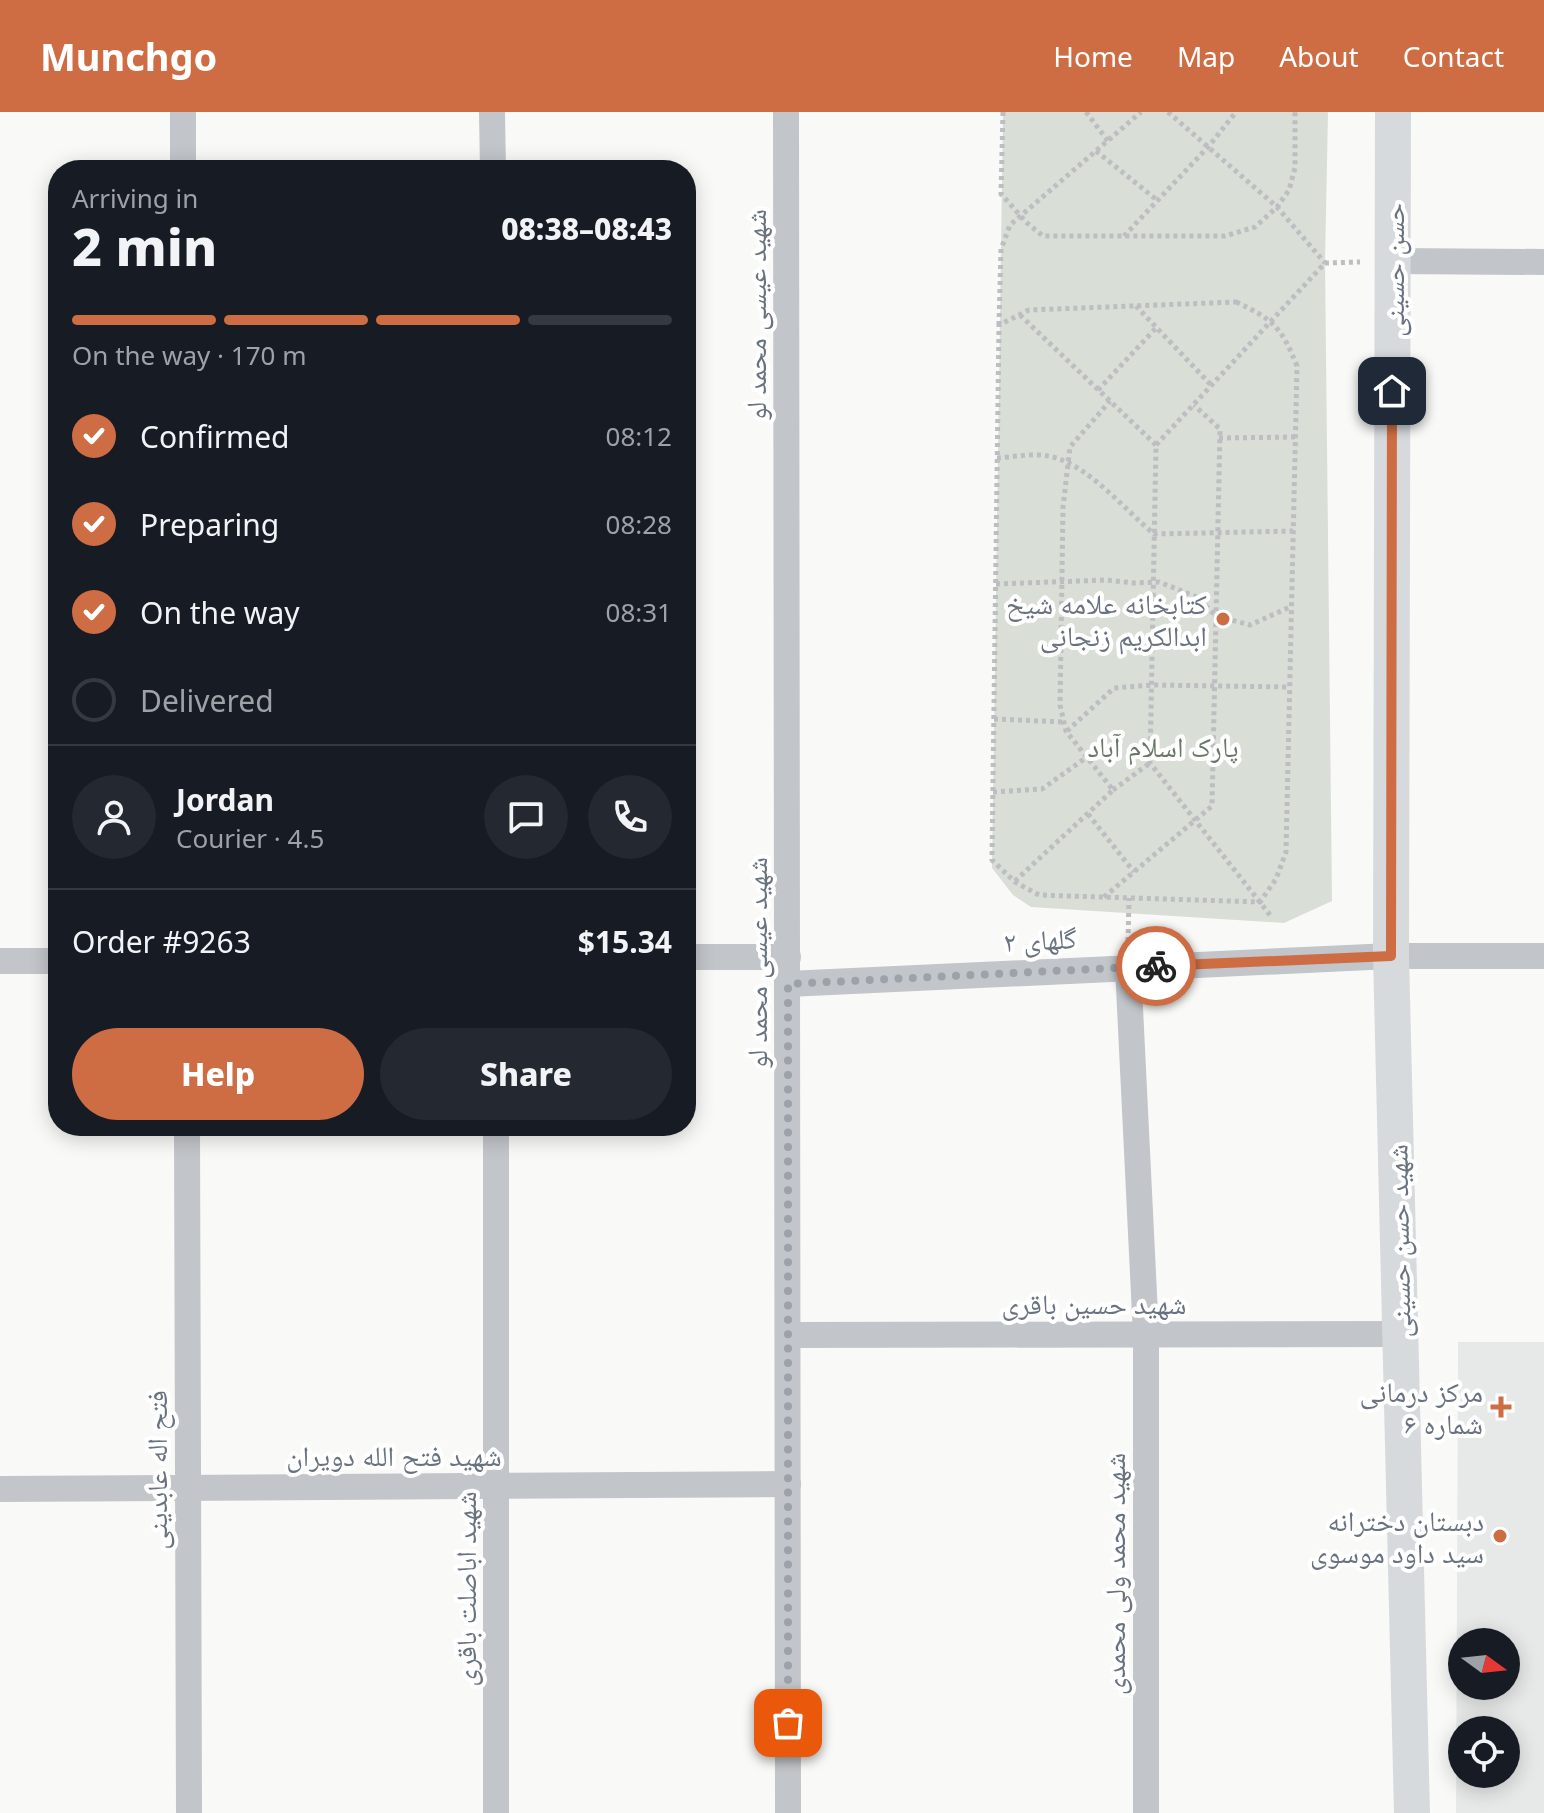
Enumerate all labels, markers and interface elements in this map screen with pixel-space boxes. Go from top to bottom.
text: Munchgo [40,30,217,82]
text: Home [1053,37,1133,75]
text: Map [1177,37,1235,75]
text: About [1279,37,1359,75]
text: Contact [1403,37,1504,75]
text: Arriving in [72,180,198,216]
street label: حسن حسینی [1374,203,1412,337]
text: 08:38–08:43 [501,208,672,249]
street label: شهید عیسی محمد لو [736,209,774,421]
text: 2 min [72,210,217,281]
text: On the way · 170 m [72,337,306,373]
pin [1358,357,1426,425]
icon: home [1370,369,1414,413]
icon: check [72,414,116,458]
text: Confirmed [140,416,290,457]
text: 08:12 [606,418,672,454]
icon: check [72,502,116,546]
text: Preparing [140,504,279,545]
text: 08:28 [606,506,672,542]
place label: کتابخانه علامه شیخ ابدالکریم زنجانی [1006,584,1207,655]
icon: check [72,590,116,634]
text: On the way [140,592,300,633]
text: 08:31 [606,594,672,630]
marker: کتابخانه علامه شیخ ابدالکریم زنجانی [1214,610,1232,628]
text: Delivered [140,680,274,721]
park label: پارک اسلام آباد [1087,727,1239,766]
button: person [72,775,156,859]
button: chat [484,775,568,859]
button: phone [588,775,672,859]
text: Jordan [176,779,274,820]
text: Courier · 4.5 [176,820,324,856]
street label: شهید عیسی محمد لو [737,857,775,1069]
street label: گلهای ۲ [1002,918,1078,960]
text: Order #9263 [72,921,251,962]
text: $15.34 [578,921,672,962]
courier [1116,926,1196,1006]
icon: bike [1134,944,1178,988]
button: Help [72,1028,364,1120]
button: Share [380,1028,672,1120]
street label: شهید حسن حسینی [1377,1144,1419,1338]
street label: شهید حسین باقری [1002,1284,1187,1322]
place label: مرکز درمانی شماره ۶ [1360,1372,1483,1442]
street label: فتح اله عابدینی [137,1390,175,1550]
marker: مرکز درمانی شماره ۶ [1490,1396,1512,1418]
street label: شهید فتح الله دویران [286,1436,502,1474]
street label: شهید محمد ولی محمدی [1095,1453,1133,1695]
street label: شهید اباصلت باقری [446,1491,484,1687]
place label: دبستان دخترانه سید داود موسوی [1310,1501,1484,1571]
marker: دبستان دخترانه سید داود موسوی [1491,1527,1509,1545]
north arrow [1448,1628,1520,1700]
map controls [1448,1628,1520,1788]
pin [754,1689,822,1757]
icon: bag [766,1701,810,1745]
button: locate [1448,1716,1520,1788]

